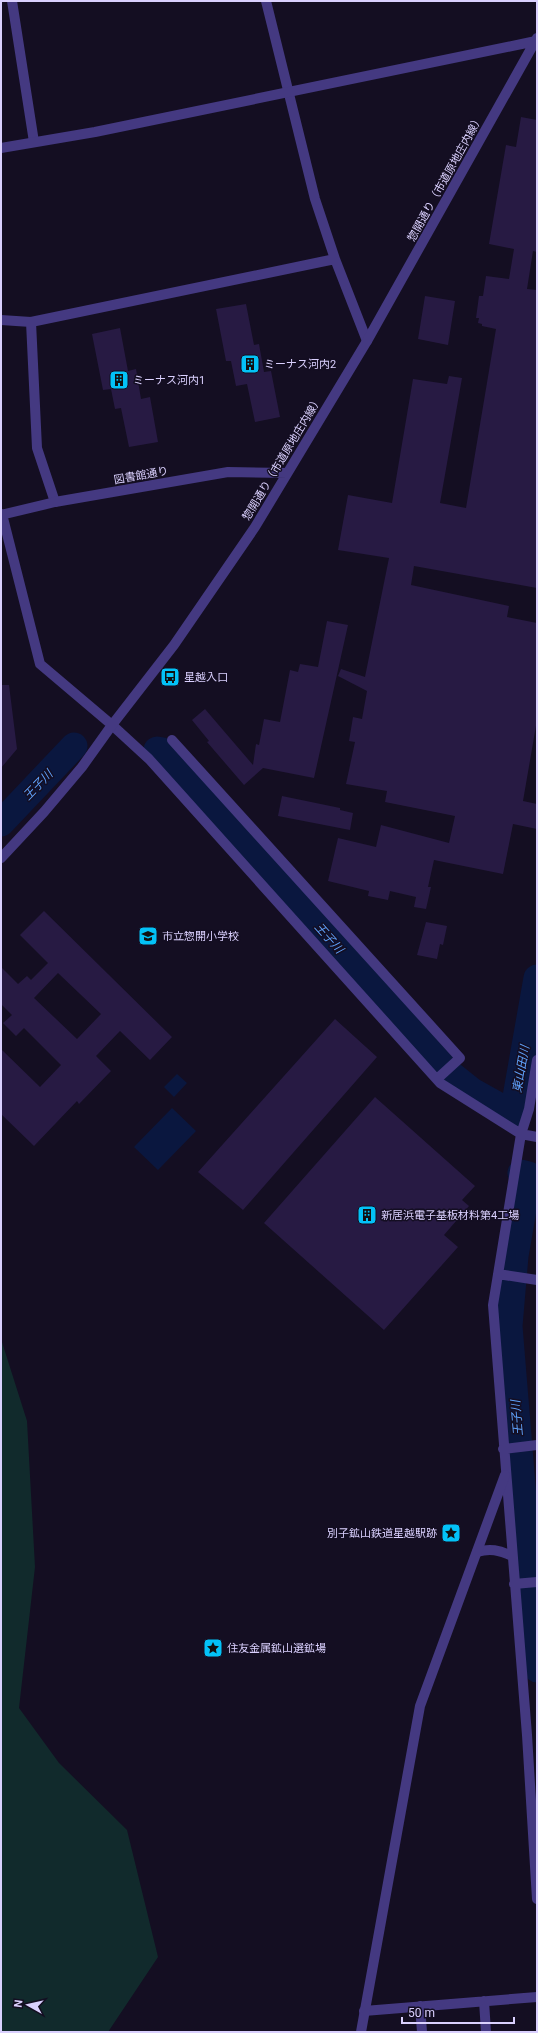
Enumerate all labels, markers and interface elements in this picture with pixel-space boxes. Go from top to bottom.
street label: 惣開通り（市道原地庄内線） [405,113,486,244]
building icon: ミーナス河内2 [239,353,261,375]
place label: ミーナス河内2 [264,358,336,371]
building icon: ミーナス河内1 [108,369,130,391]
place label: ミーナス河内1 [133,374,205,387]
street label: 惣開通り（市道原地庄内線） [240,394,325,523]
street label: 図書館通り [113,464,169,487]
bus stop icon: 星越入口 [159,666,181,688]
place label: 星越入口 [184,671,228,684]
water label: 王子川 [20,766,57,803]
water label: 王子川 [312,920,348,958]
school or university icon: 市立惣開小学校 [137,925,159,947]
place label: 市立惣開小学校 [162,930,239,943]
water label: 東山田川 [510,1042,532,1094]
building icon: 新居浜電子基板材料第4工場 [356,1204,378,1226]
place label: 新居浜電子基板材料第4工場 [381,1209,519,1222]
water label: 王子川 [508,1397,526,1437]
place icon: 別子鉱山鉄道星越駅跡 [440,1522,462,1544]
place label: 別子鉱山鉄道星越駅跡 [327,1527,437,1540]
place icon: 住友金属鉱山選鉱場 [202,1637,224,1659]
place label: 住友金属鉱山選鉱場 [227,1642,326,1655]
north arrow [8,1985,48,2025]
text: N [12,1999,26,2008]
scale bar [402,1999,514,2025]
text: 50 m [408,2006,435,2020]

